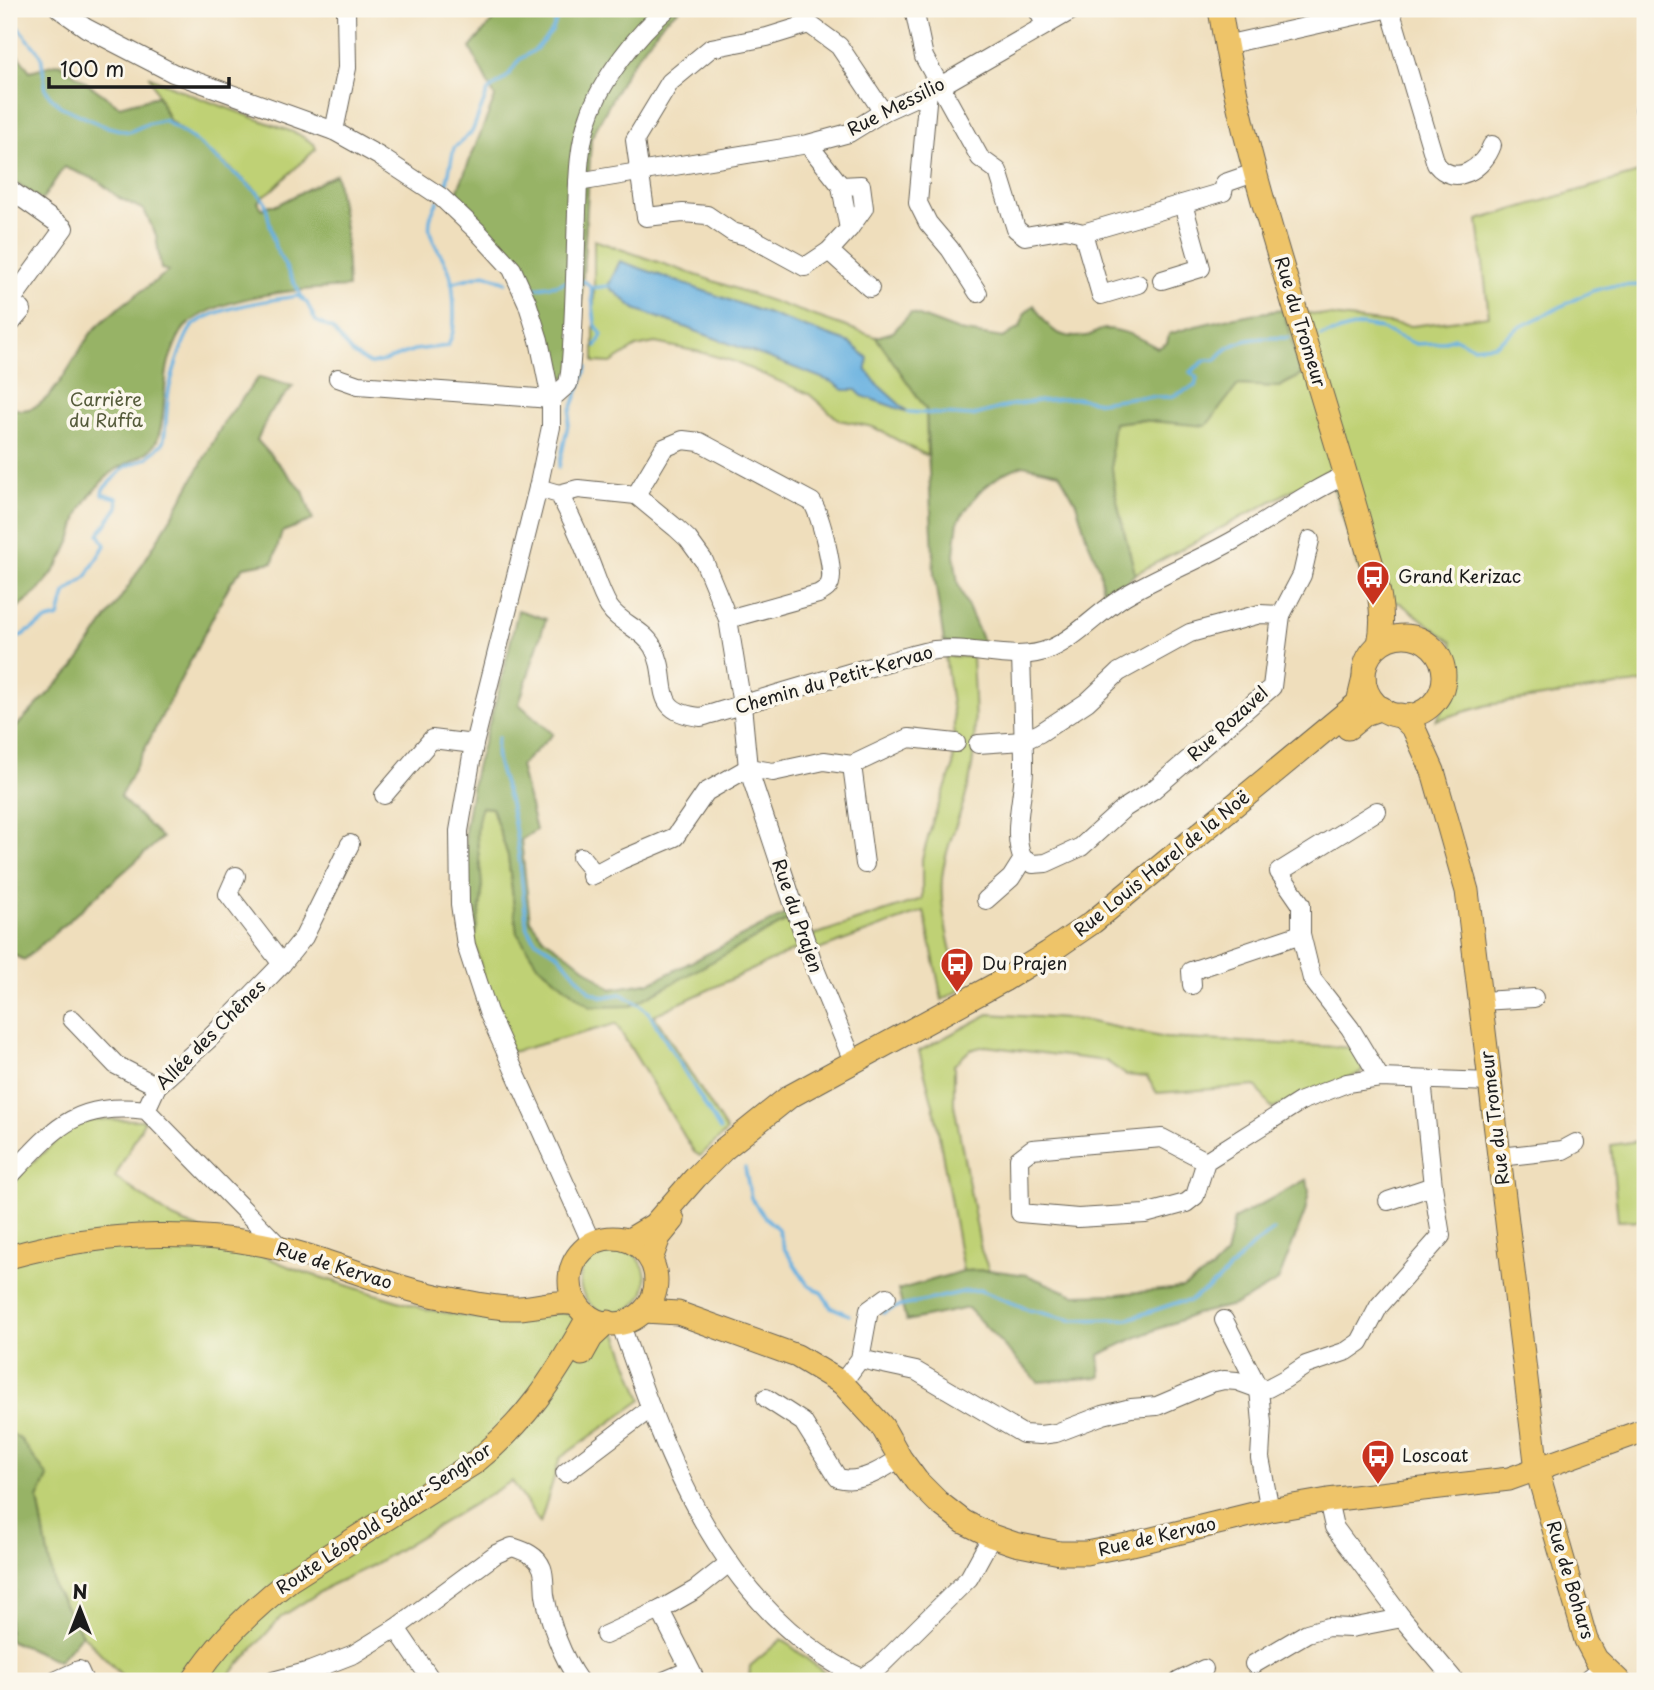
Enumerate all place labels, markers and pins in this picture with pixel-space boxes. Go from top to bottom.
bus stop icon: Grand Kerizac [1354,558,1392,607]
place label: Grand Kerizac [1398,562,1521,589]
bus stop icon: Du Prajen [938,945,976,994]
place label: Du Prajen [982,949,1067,976]
bus stop icon: Loscoat [1359,1437,1397,1486]
place label: Loscoat [1402,1441,1468,1468]

